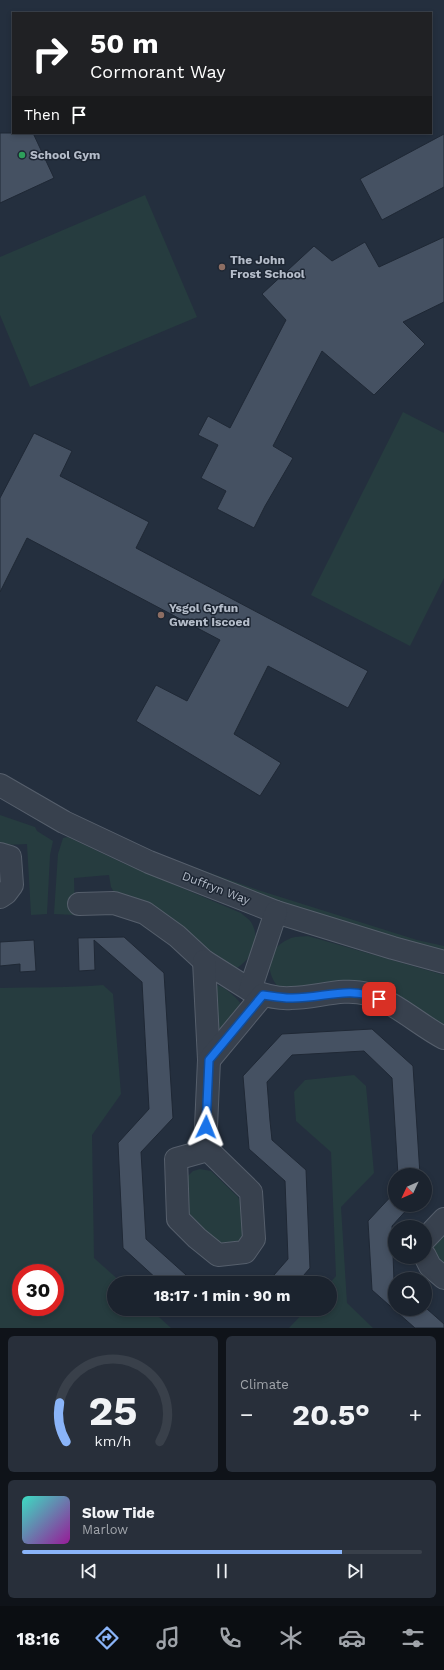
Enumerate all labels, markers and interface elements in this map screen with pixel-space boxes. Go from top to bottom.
text: 50 m [90,27,159,60]
icon: right [24,28,76,80]
text: Cormorant Way [90,61,226,82]
icon: arrive [68,104,90,126]
text: Then [24,106,60,124]
place label: School Gym [30,148,100,162]
marker: School Gym [17,150,27,160]
place label: The John Frost School [230,253,305,281]
marker: The John Frost School [217,262,227,272]
place label: Ysgol Gyfun Gwent Iscoed [169,601,250,629]
marker: Ysgol Gyfun Gwent Iscoed [156,610,166,620]
street label: Duffryn Way [180,869,253,908]
pin [362,982,396,1016]
icon: arrive [368,988,390,1010]
position arrow [185,1106,227,1148]
north arrow [388,1168,432,1212]
map controls [388,1168,432,1316]
button: sound [388,1220,432,1264]
speed limit sign: 30 [12,1264,64,1316]
button: search [388,1272,432,1316]
text: 18:17 · 1 min · 90 m [154,1287,290,1305]
text: Climate [240,1377,289,1392]
text: 25 [88,1386,138,1435]
text: 20.5° [292,1397,370,1432]
text: − [240,1402,253,1427]
text: + [409,1402,422,1427]
text: km/h [95,1433,131,1449]
text: Slow Tide [82,1504,155,1522]
text: Marlow [82,1522,128,1537]
icon: previous [78,1560,100,1582]
icon: pause [211,1560,233,1582]
icon: next [344,1560,366,1582]
icon: directions [93,1624,121,1652]
icon: music [154,1624,182,1652]
icon: phone [216,1624,244,1652]
icon: climate [277,1624,305,1652]
icon: car [338,1624,366,1652]
icon: filters [399,1624,427,1652]
text: 18:16 [17,1628,60,1649]

